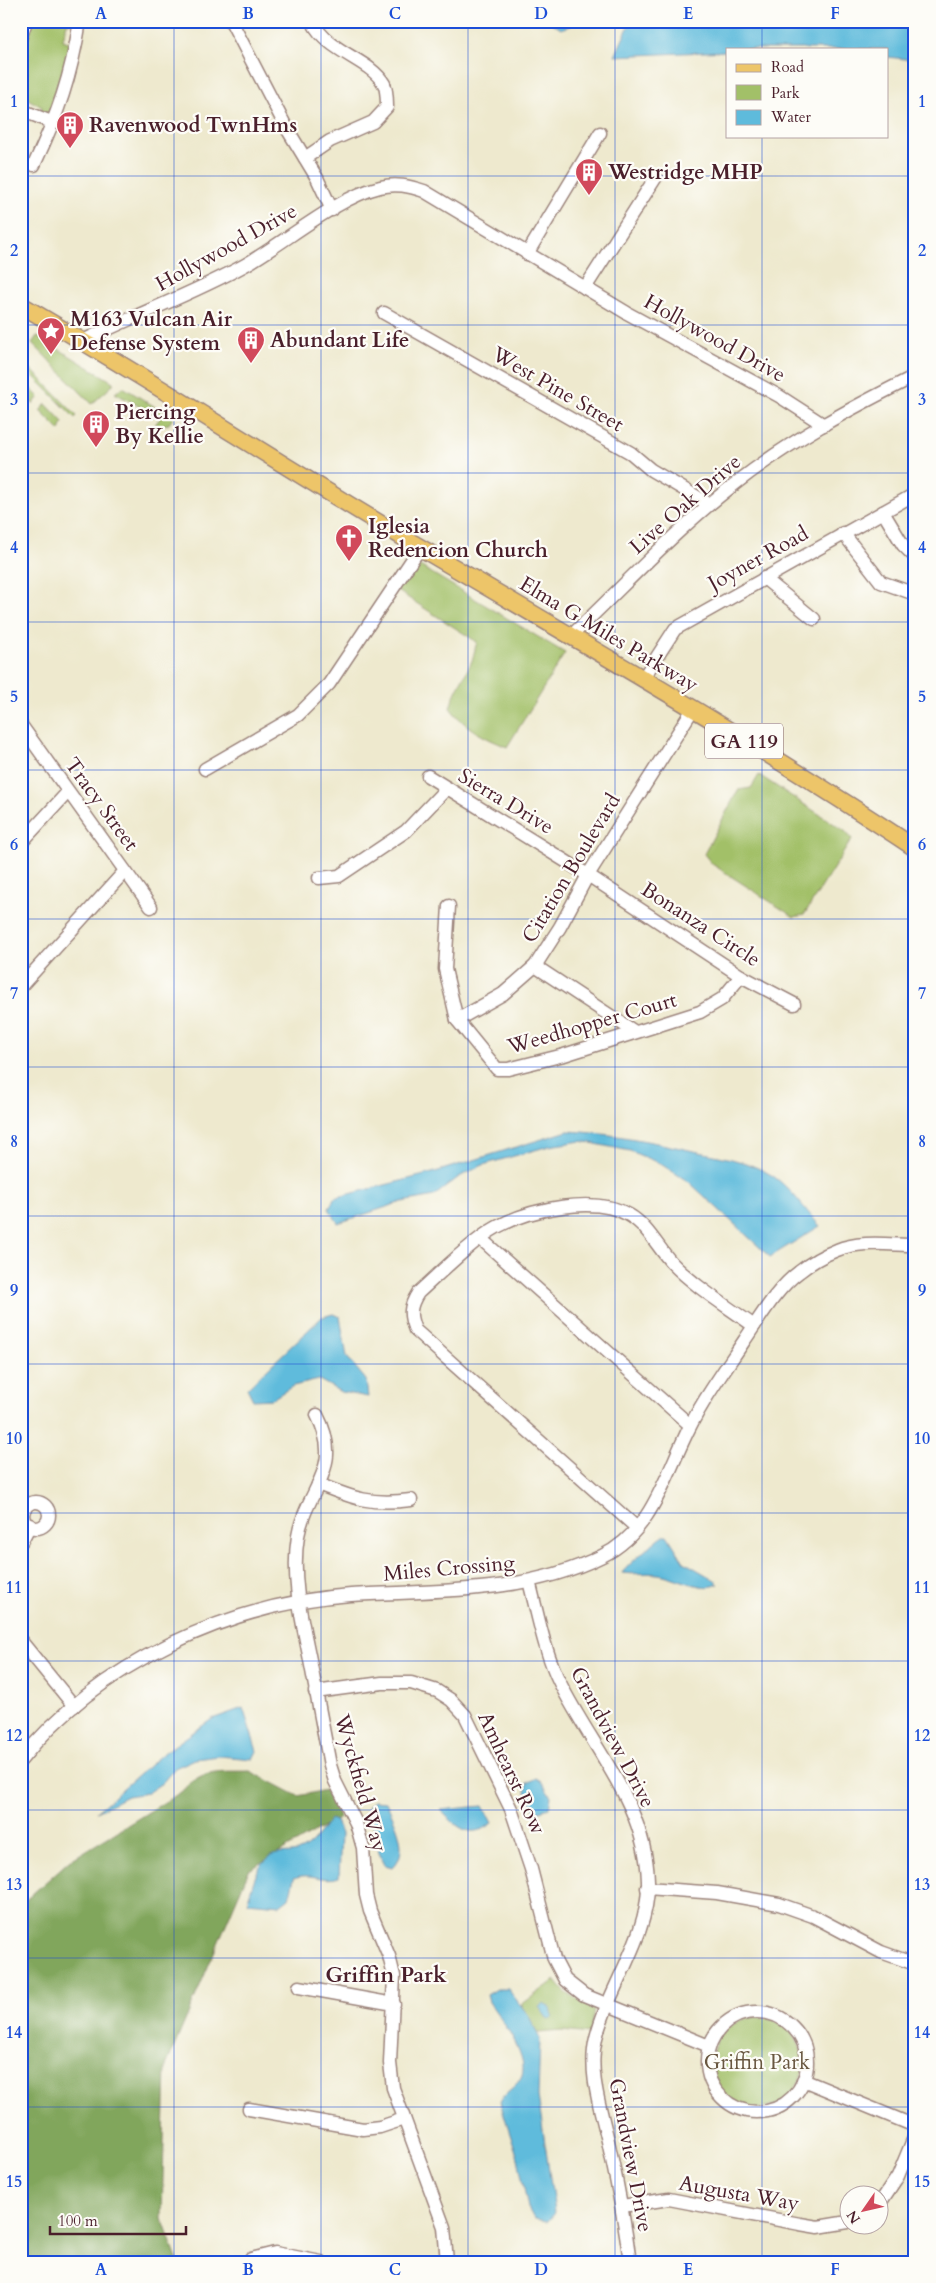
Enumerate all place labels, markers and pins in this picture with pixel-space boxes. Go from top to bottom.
building icon: Ravenwood TwnHms [55,110,85,149]
place label: Ravenwood TwnHms [89,111,297,140]
building icon: Westridge MHP [574,157,604,196]
place label: Westridge MHP [607,158,763,187]
place label: M163 Vulcan Air Defense System [70,305,233,358]
place icon: M163 Vulcan Air Defense System [36,316,66,355]
building icon: Abundant Life [236,325,266,364]
place label: Abundant Life [270,326,409,355]
place label: Piercing By Kellie [115,398,204,451]
building icon: Piercing By Kellie [81,409,111,448]
place label: Iglesia Redencion Church [368,512,548,565]
church icon: Iglesia Redencion Church [334,523,364,562]

